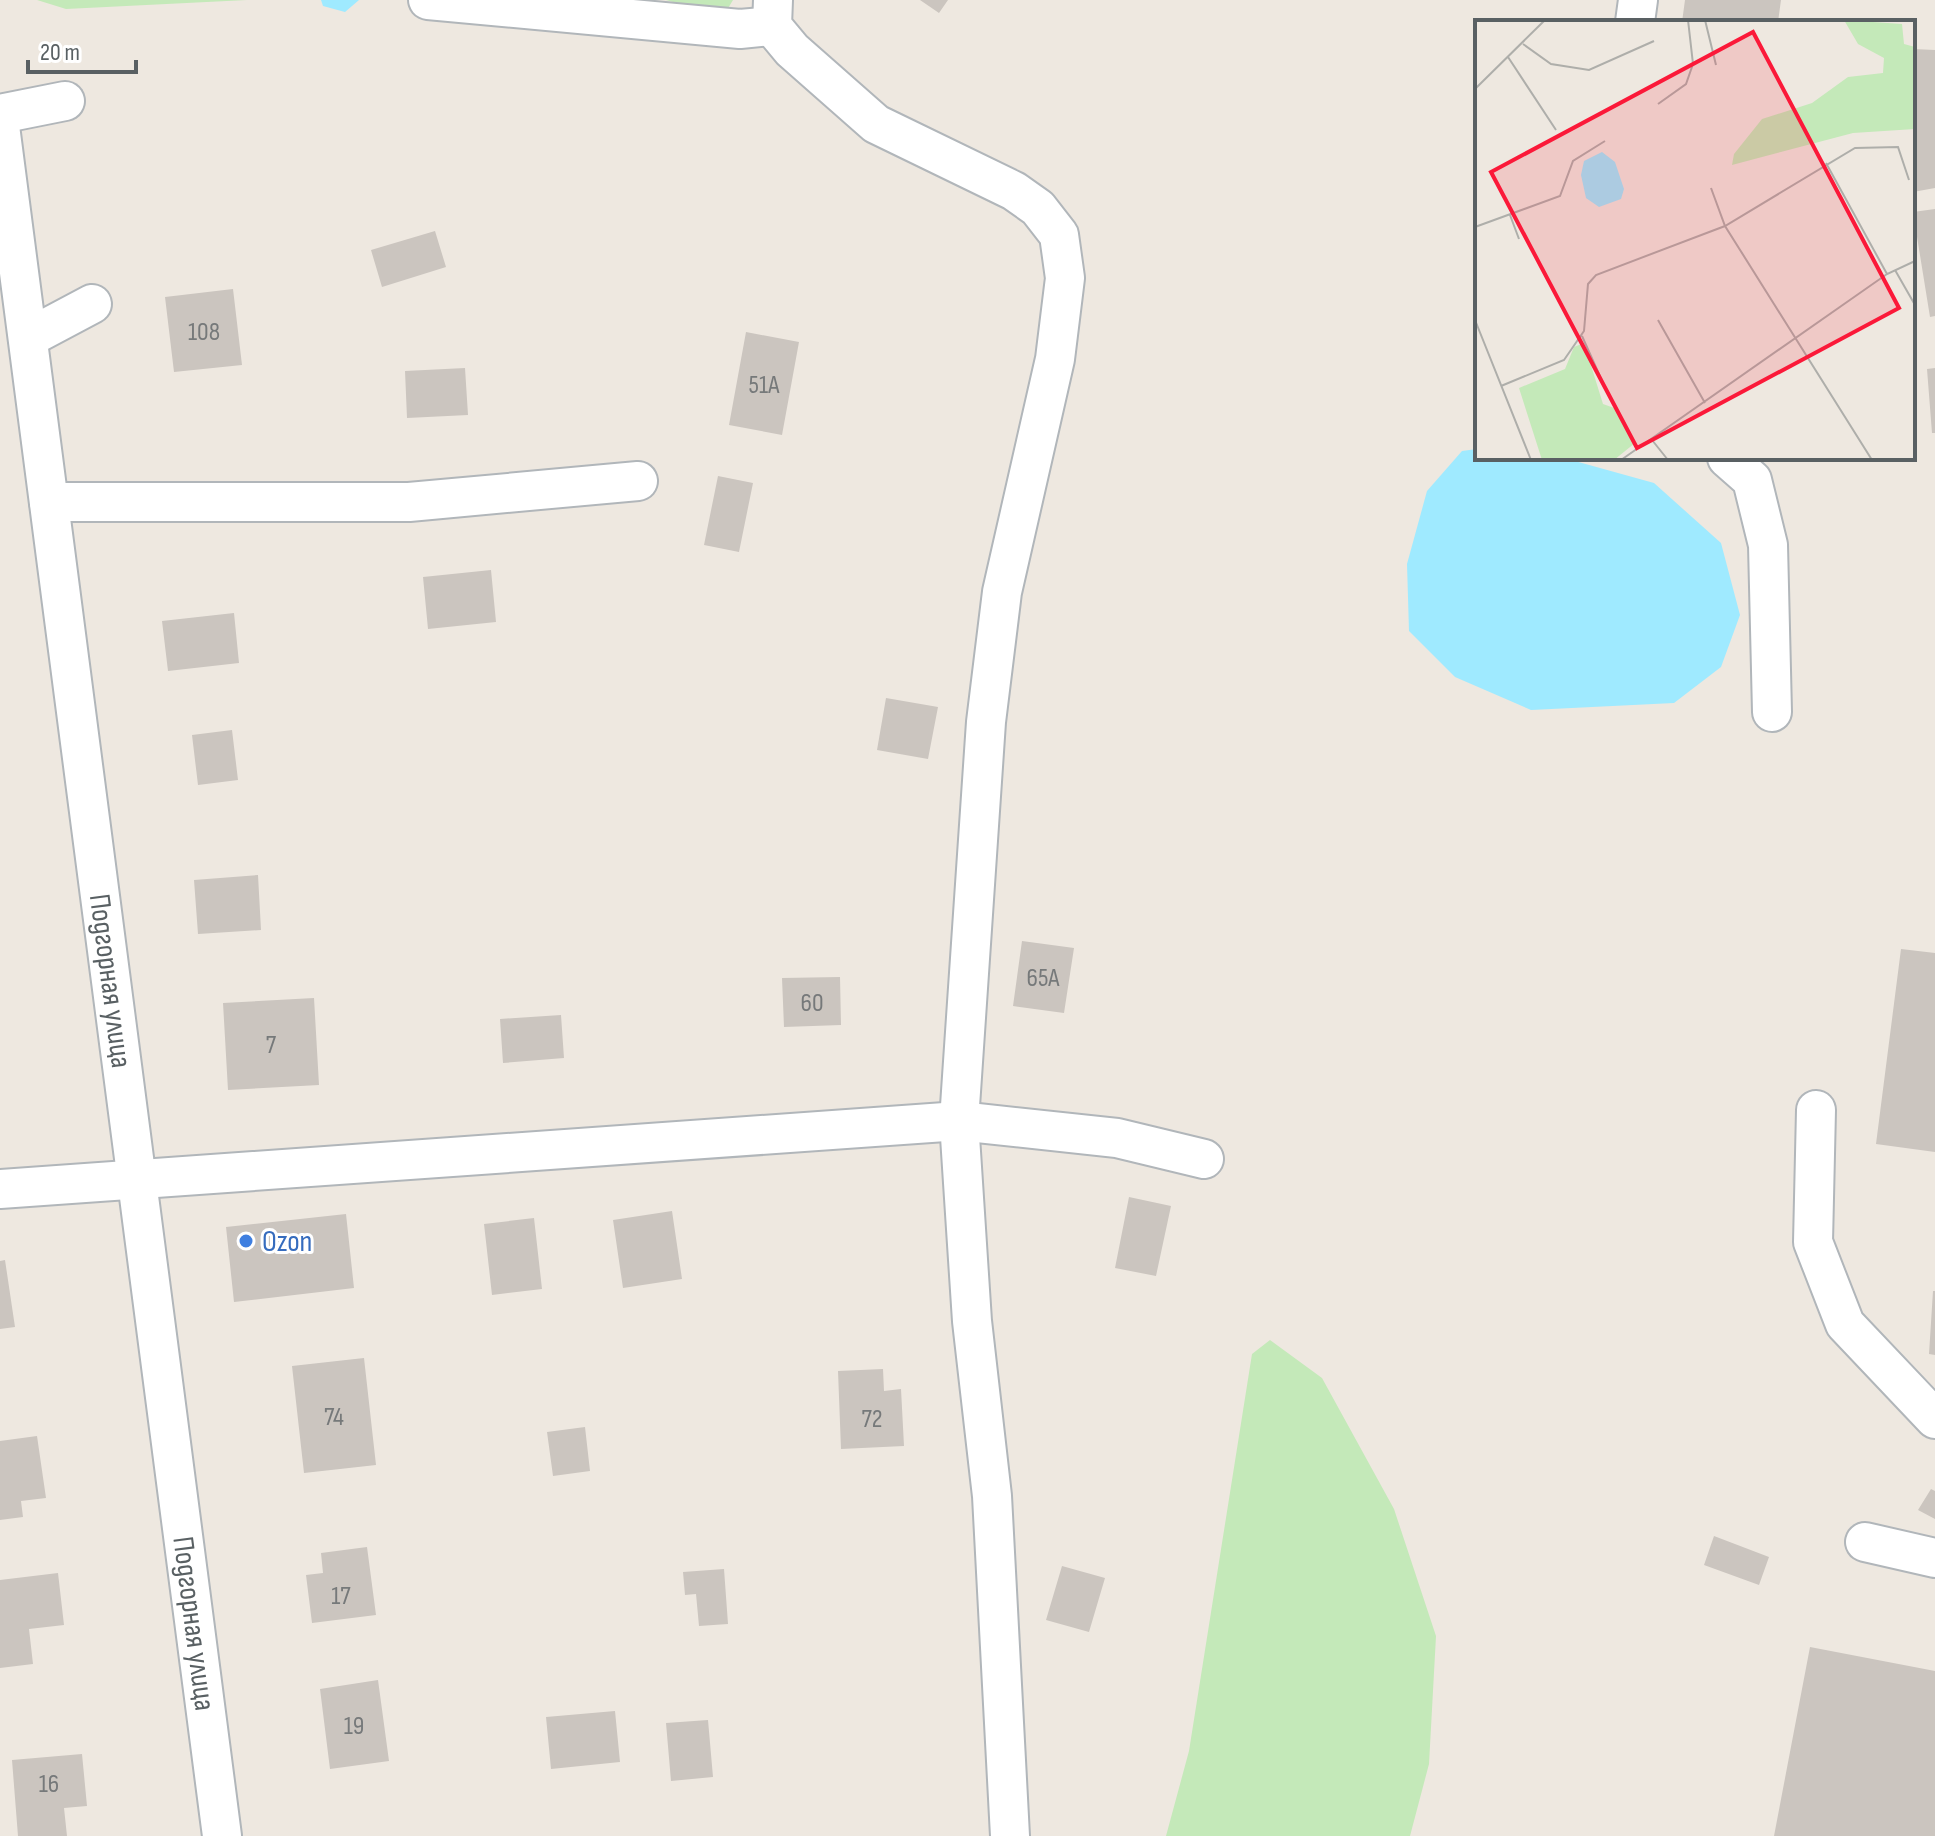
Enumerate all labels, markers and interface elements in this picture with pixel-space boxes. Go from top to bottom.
inset map [1475,20,1915,460]
scale bar [28,24,136,74]
text: 20 m [40,38,80,67]
house number: 108 [188,317,220,348]
house number: 51А [748,370,780,401]
street label: Подгорная улица [81,892,139,1070]
house number: 65А [1027,963,1060,994]
house number: 60 [801,988,823,1019]
house number: 7 [266,1030,277,1061]
place label: Ozon [262,1224,312,1260]
marker: Ozon [237,1232,255,1250]
house number: 74 [324,1402,344,1433]
house number: 72 [861,1404,883,1435]
street label: Подгорная улица [164,1534,223,1713]
house number: 17 [331,1581,351,1612]
house number: 19 [344,1711,364,1742]
house number: 16 [39,1769,59,1800]

